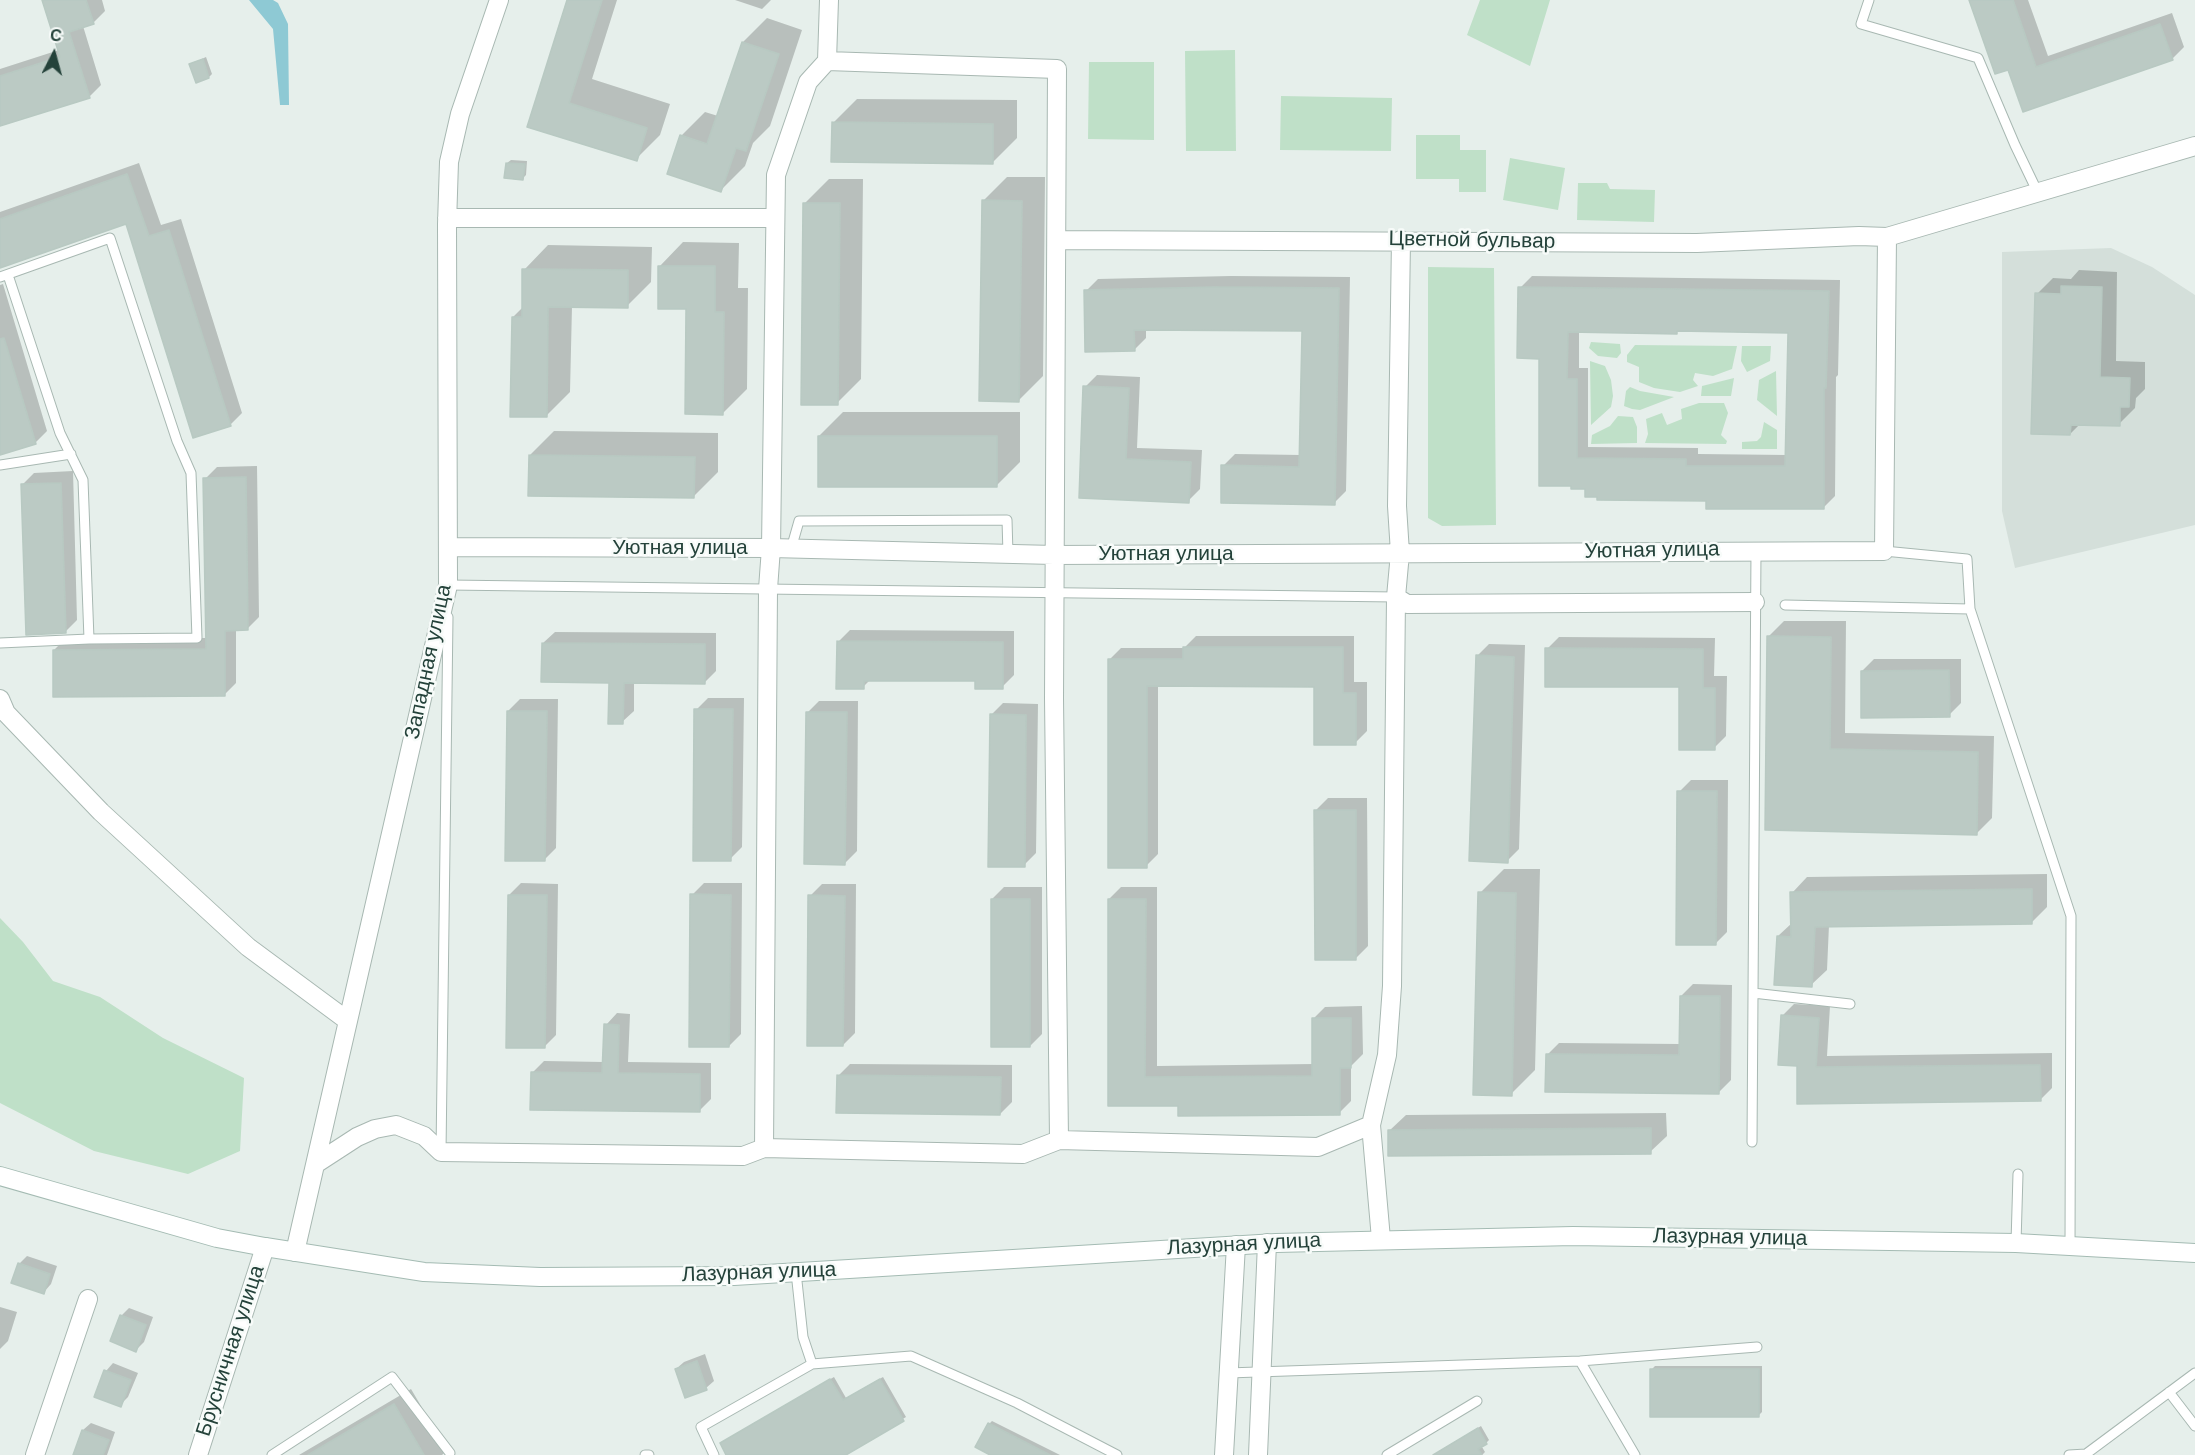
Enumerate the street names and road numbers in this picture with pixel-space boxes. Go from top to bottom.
street label: Цветной бульвар [1388,227,1556,255]
street label: Уютная улица [612,535,748,561]
street label: Уютная улица [1584,537,1720,565]
street label: Уютная улица [1098,541,1234,567]
street label: Западная улица [400,582,458,742]
street label: Лазурная улица [1653,1224,1807,1252]
street label: Лазурная улица [1166,1228,1322,1262]
street label: Лазурная улица [681,1258,837,1288]
street label: Брусничная улица [191,1262,271,1440]

